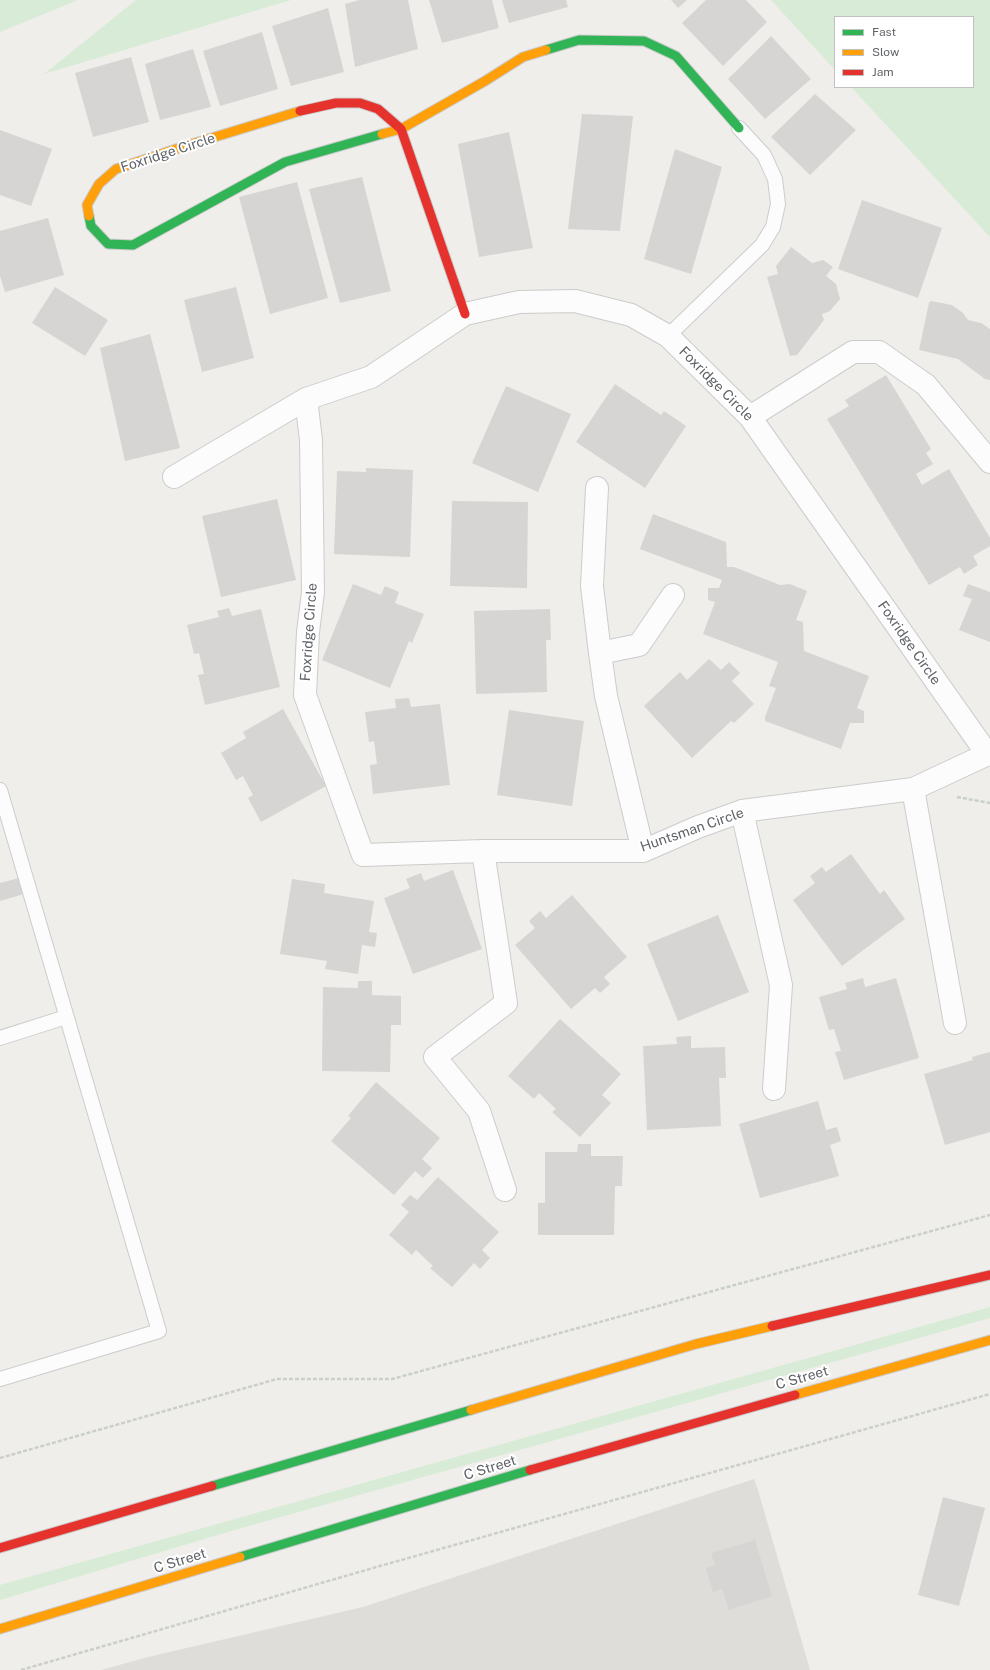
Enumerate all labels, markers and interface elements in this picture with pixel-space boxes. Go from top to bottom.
legend [834,16,974,88]
text: Fast [872,25,896,39]
text: Slow [872,45,899,59]
text: Jam [872,65,894,79]
street label: Foxridge Circle [119,130,217,176]
street label: Foxridge Circle [675,343,757,425]
street label: Foxridge Circle [297,582,321,682]
street label: Foxridge Circle [874,598,944,688]
street label: Huntsman Circle [638,804,746,856]
street label: C Street [774,1362,830,1394]
street label: C Street [462,1452,518,1484]
street label: C Street [152,1545,208,1577]

